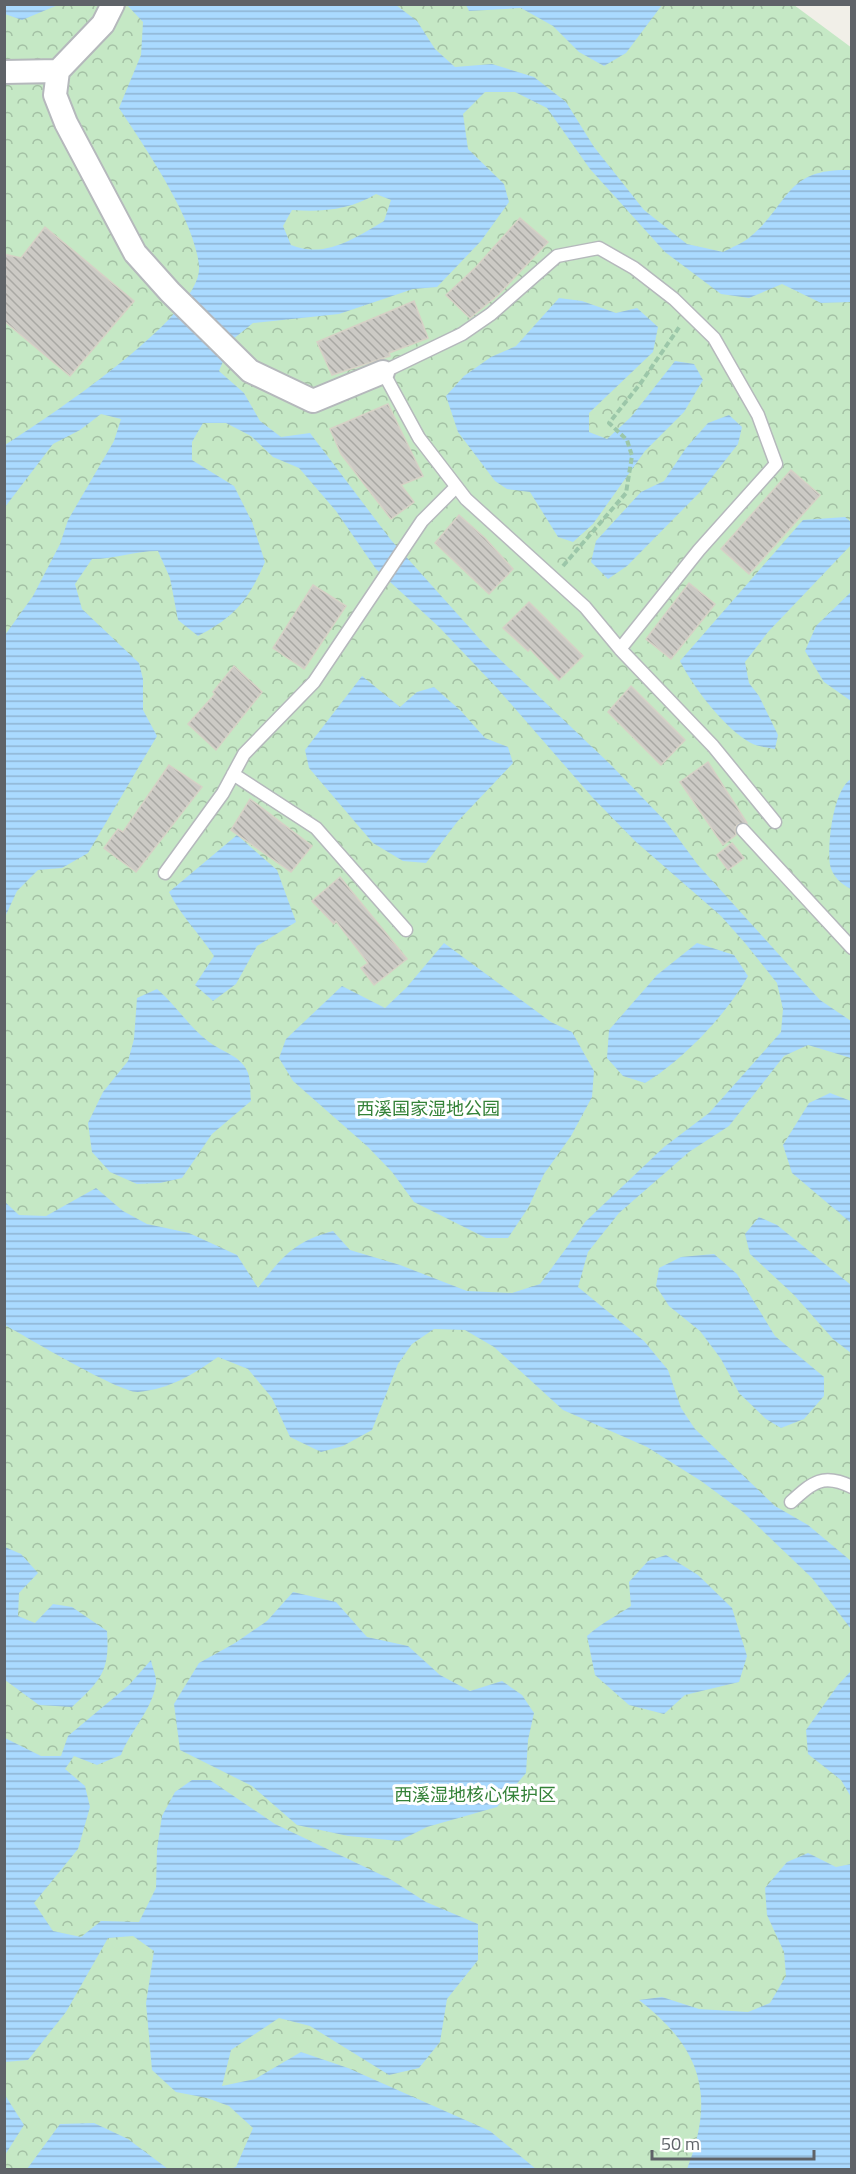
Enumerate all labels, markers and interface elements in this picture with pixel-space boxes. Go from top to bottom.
park label: 西溪国家湿地公园 [356,1095,500,1122]
park label: 西溪湿地核心保护区 [394,1781,556,1808]
scale bar [652,2123,814,2161]
text: 50 m [661,2130,700,2157]

